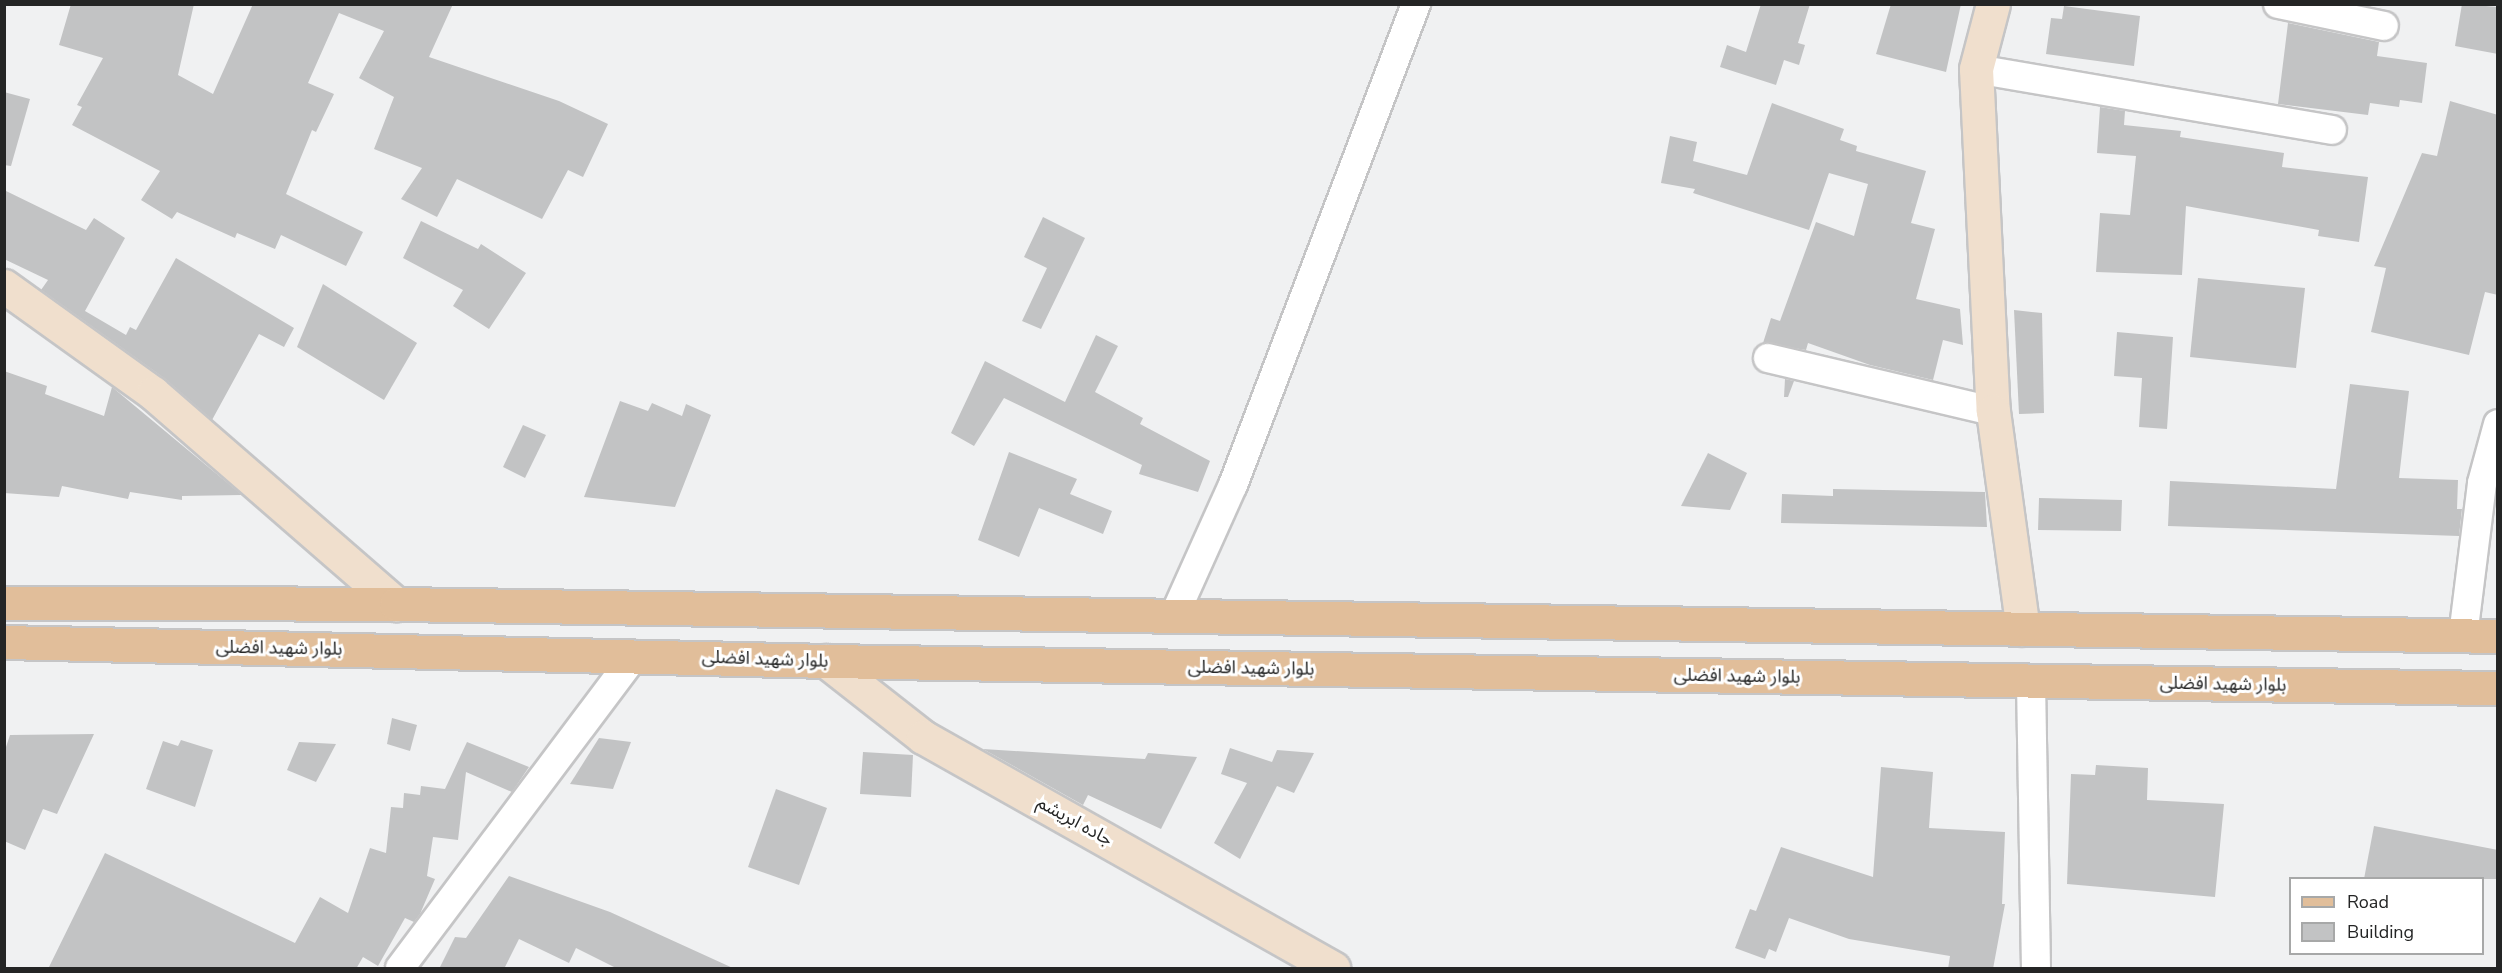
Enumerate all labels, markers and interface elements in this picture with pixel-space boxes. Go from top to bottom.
street label: بلوار شهید افضلی [216,636,342,660]
street label: بلوار شهید افضلی [701,646,829,672]
street label: بلوار شهید افضلی [1188,656,1314,680]
street label: بلوار شهید افضلی [1674,664,1800,688]
street label: بلوار شهید افضلی [2160,672,2286,696]
street label: جاده ابریشم [1034,791,1116,851]
legend [2289,877,2484,955]
text: Road [2347,890,2389,914]
text: Building [2347,920,2414,944]

